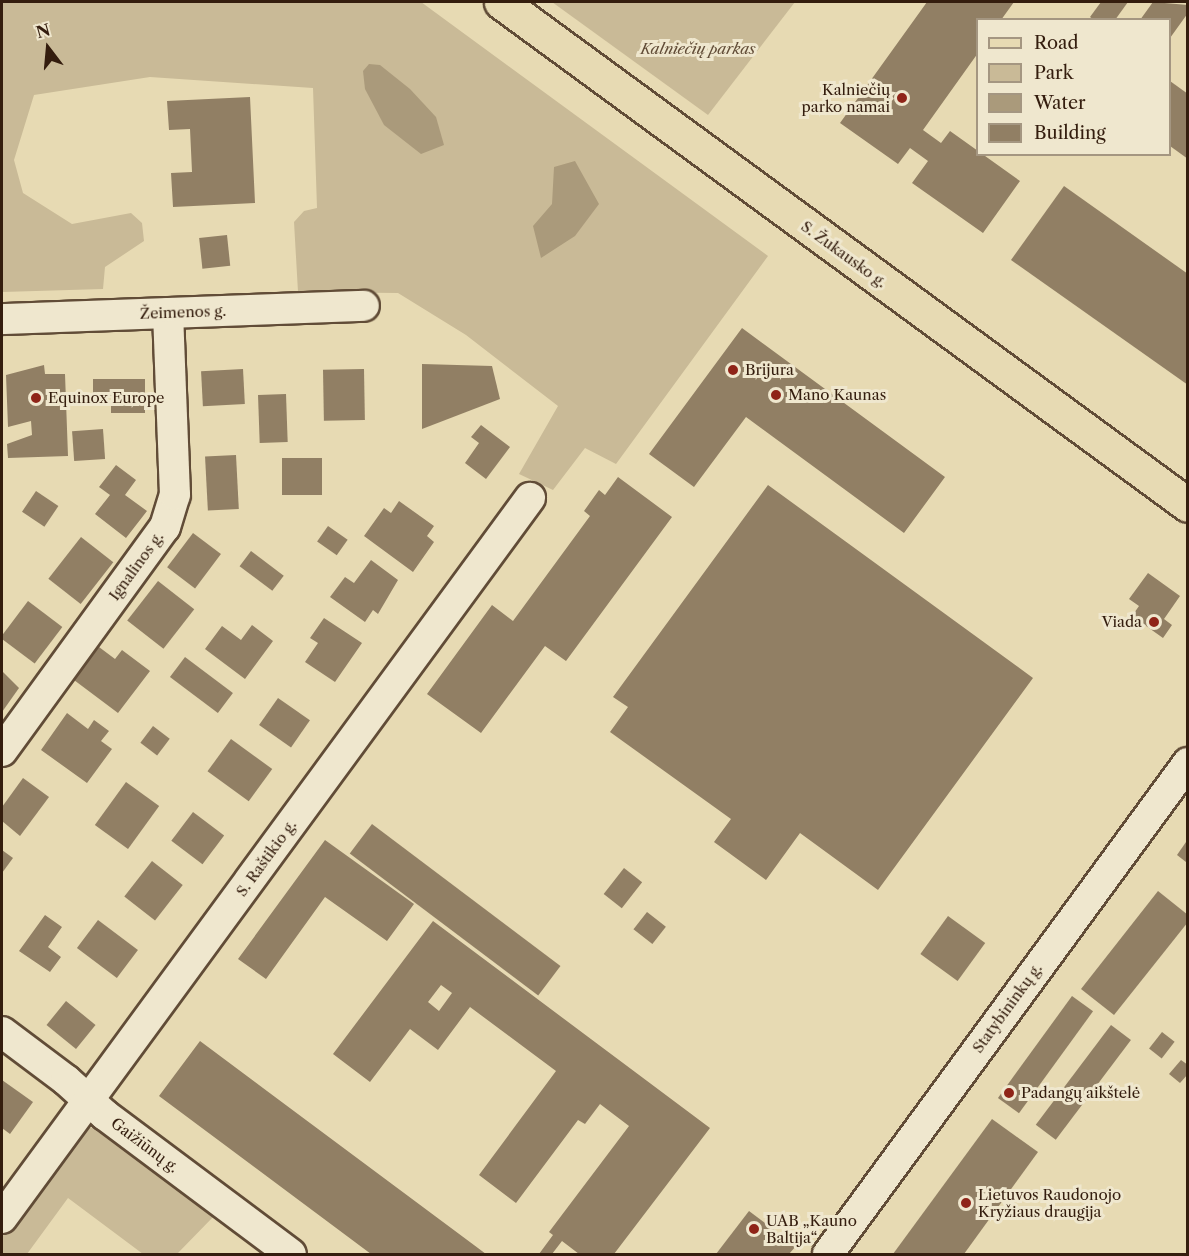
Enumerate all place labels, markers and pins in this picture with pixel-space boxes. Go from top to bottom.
place label: Kalniečių parko namai [801,80,890,115]
marker: Kalniečių parko namai [895,91,909,105]
place label: Brijura [745,361,794,379]
marker: Brijura [726,363,740,377]
place label: Mano Kaunas [788,386,886,404]
marker: Mano Kaunas [769,388,783,402]
place label: Equinox Europe [48,389,165,407]
marker: Equinox Europe [29,391,43,405]
place label: Viada [1102,613,1142,631]
marker: Viada [1147,615,1161,629]
place label: Padangų aikštelė [1021,1084,1140,1102]
marker: Padangų aikštelė [1002,1086,1016,1100]
place label: Lietuvos Raudonojo Kryžiaus draugija [978,1185,1121,1220]
marker: Lietuvos Raudonojo Kryžiaus draugija [959,1196,973,1210]
place label: UAB „Kauno Baltija“ [766,1211,857,1246]
marker: UAB „Kauno Baltija“ [747,1222,761,1236]

